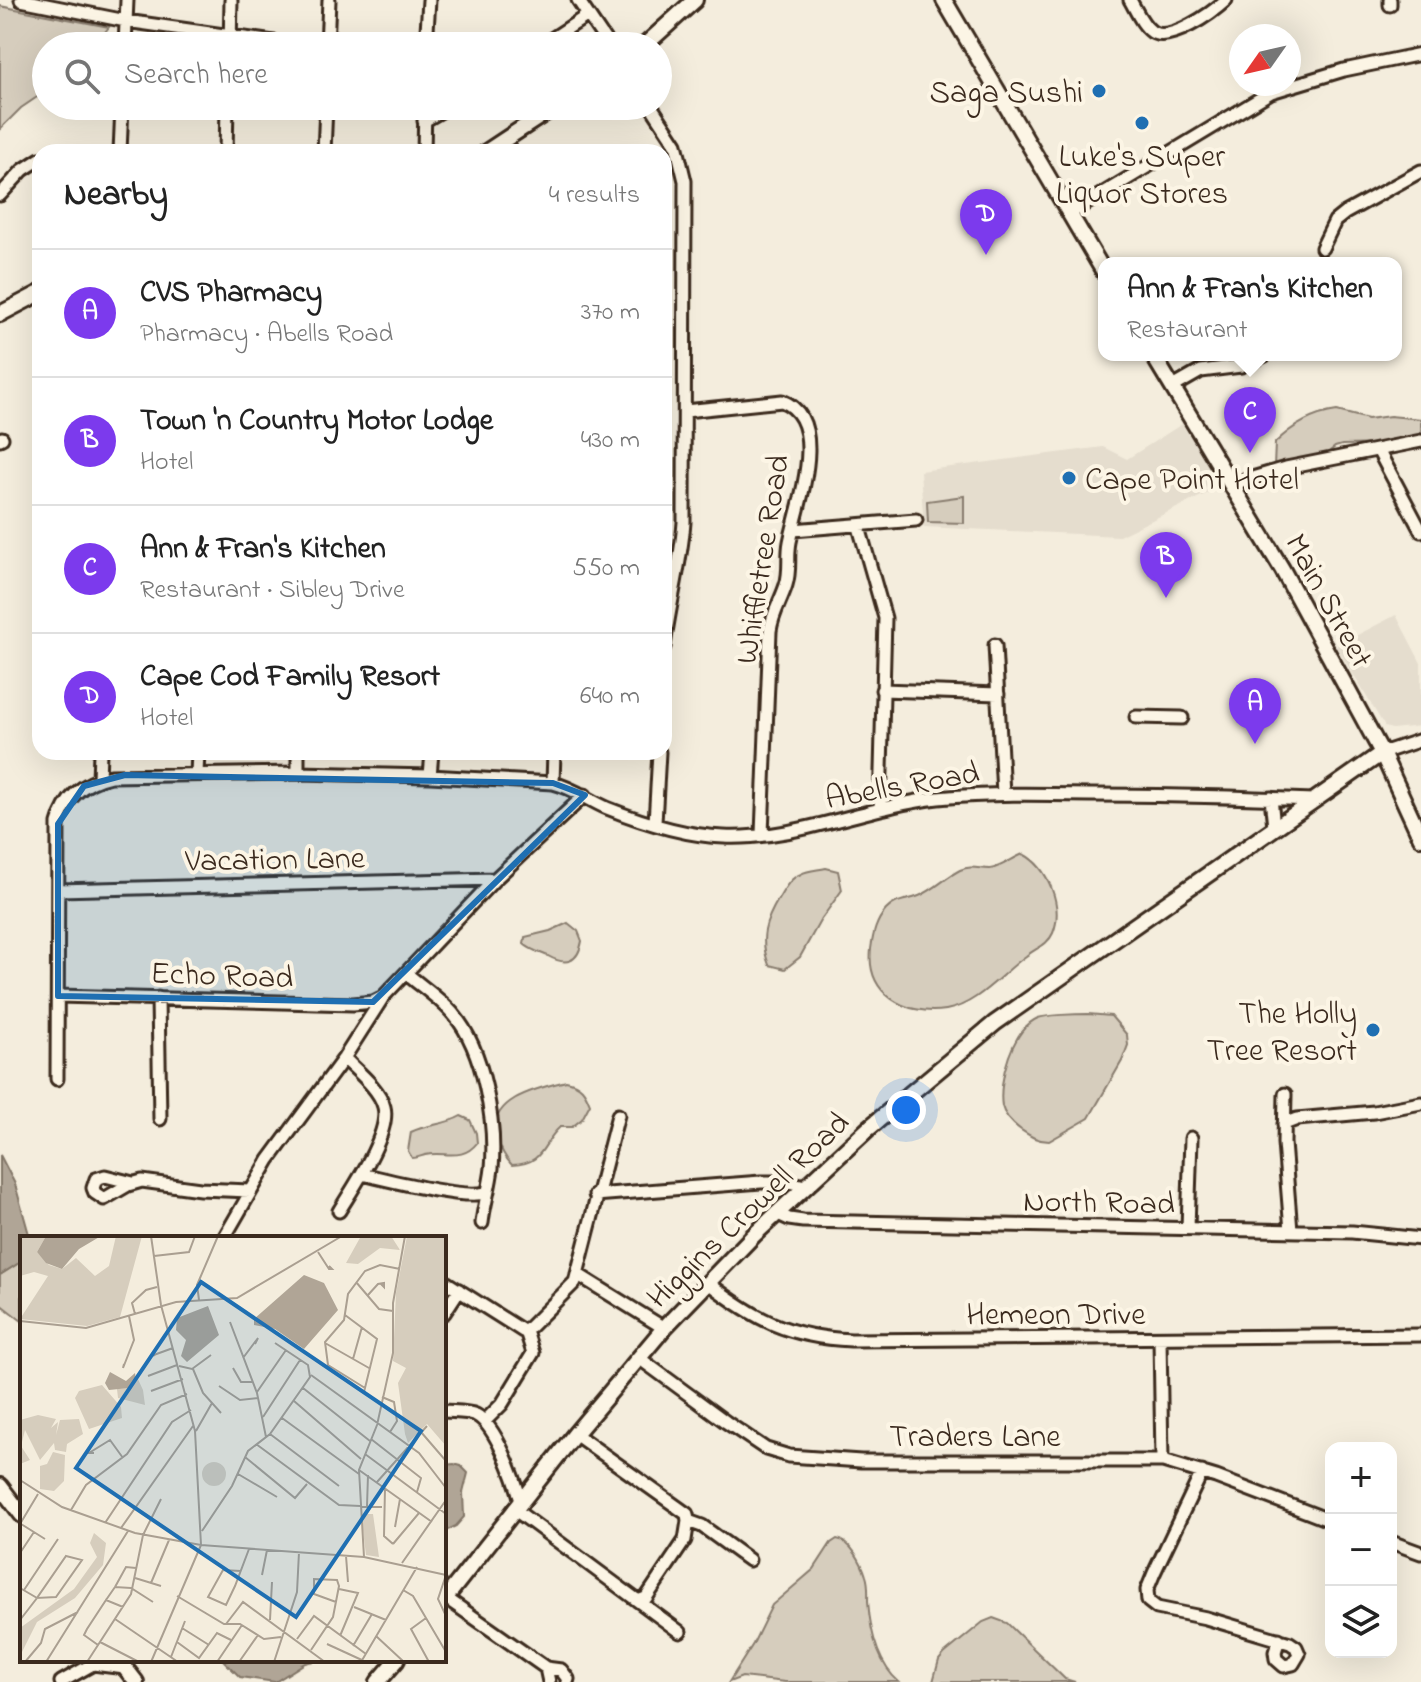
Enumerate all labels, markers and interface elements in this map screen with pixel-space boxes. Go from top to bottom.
north arrow [1229,24,1301,96]
search box [32,32,672,120]
icon: search [60,54,104,98]
text: Search here [124,54,268,98]
place label: Saga Sushi [929,71,1083,118]
marker: Saga Sushi [1090,82,1108,100]
marker: Luke's Super Liquor Stores [1133,114,1151,132]
place label: Luke's Super Liquor Stores [1056,135,1228,219]
text: Nearby [64,171,168,221]
text: 4 results [549,177,640,215]
pin: D [960,189,1012,255]
popup [1098,257,1402,361]
text: Ann & Fran's Kitchen [1127,268,1373,312]
text: CVS Pharmacy [140,272,322,316]
text: A [82,294,98,332]
text: 370 m [581,294,640,332]
text: Restaurant [1127,312,1248,350]
text: Pharmacy · Abells Road [140,316,393,354]
pin: C [1224,387,1276,453]
text: Town 'n Country Motor Lodge [140,400,493,444]
text: B [81,422,99,460]
text: 430 m [581,422,640,460]
text: Hotel [140,444,193,482]
street label: Whiffletree Road [725,452,804,668]
place label: Cape Point Hotel [1085,458,1299,505]
marker: Cape Point Hotel [1060,469,1078,487]
street label: Main Street [1271,526,1383,678]
text: Ann & Fran's Kitchen [140,528,386,572]
pin: B [1140,532,1192,598]
text: C [83,550,97,588]
text: 550 m [572,550,640,588]
text: Restaurant · Sibley Drive [140,572,405,610]
text: Cape Cod Family Resort [140,656,440,700]
text: D [80,678,100,716]
text: 640 m [580,678,640,716]
pin: A [1229,678,1281,744]
text: Hotel [140,700,193,738]
street label: Abells Road [822,751,983,824]
street label: Vacation Lane [184,836,366,887]
street label: Echo Road [150,952,294,1003]
place label: The Holly Tree Resort [1206,992,1357,1076]
marker: The Holly Tree Resort [1364,1021,1382,1039]
your location [886,1090,926,1130]
street label: Higgins Crowell Road [637,1102,862,1321]
street label: North Road [1023,1180,1175,1229]
inset map [20,1236,446,1662]
street label: Hemeon Drive [966,1293,1146,1340]
street label: Traders Lane [889,1415,1061,1462]
map controls [1325,1442,1397,1658]
button: + [1325,1442,1397,1514]
button: − [1325,1514,1397,1586]
button: layers [1325,1586,1397,1658]

